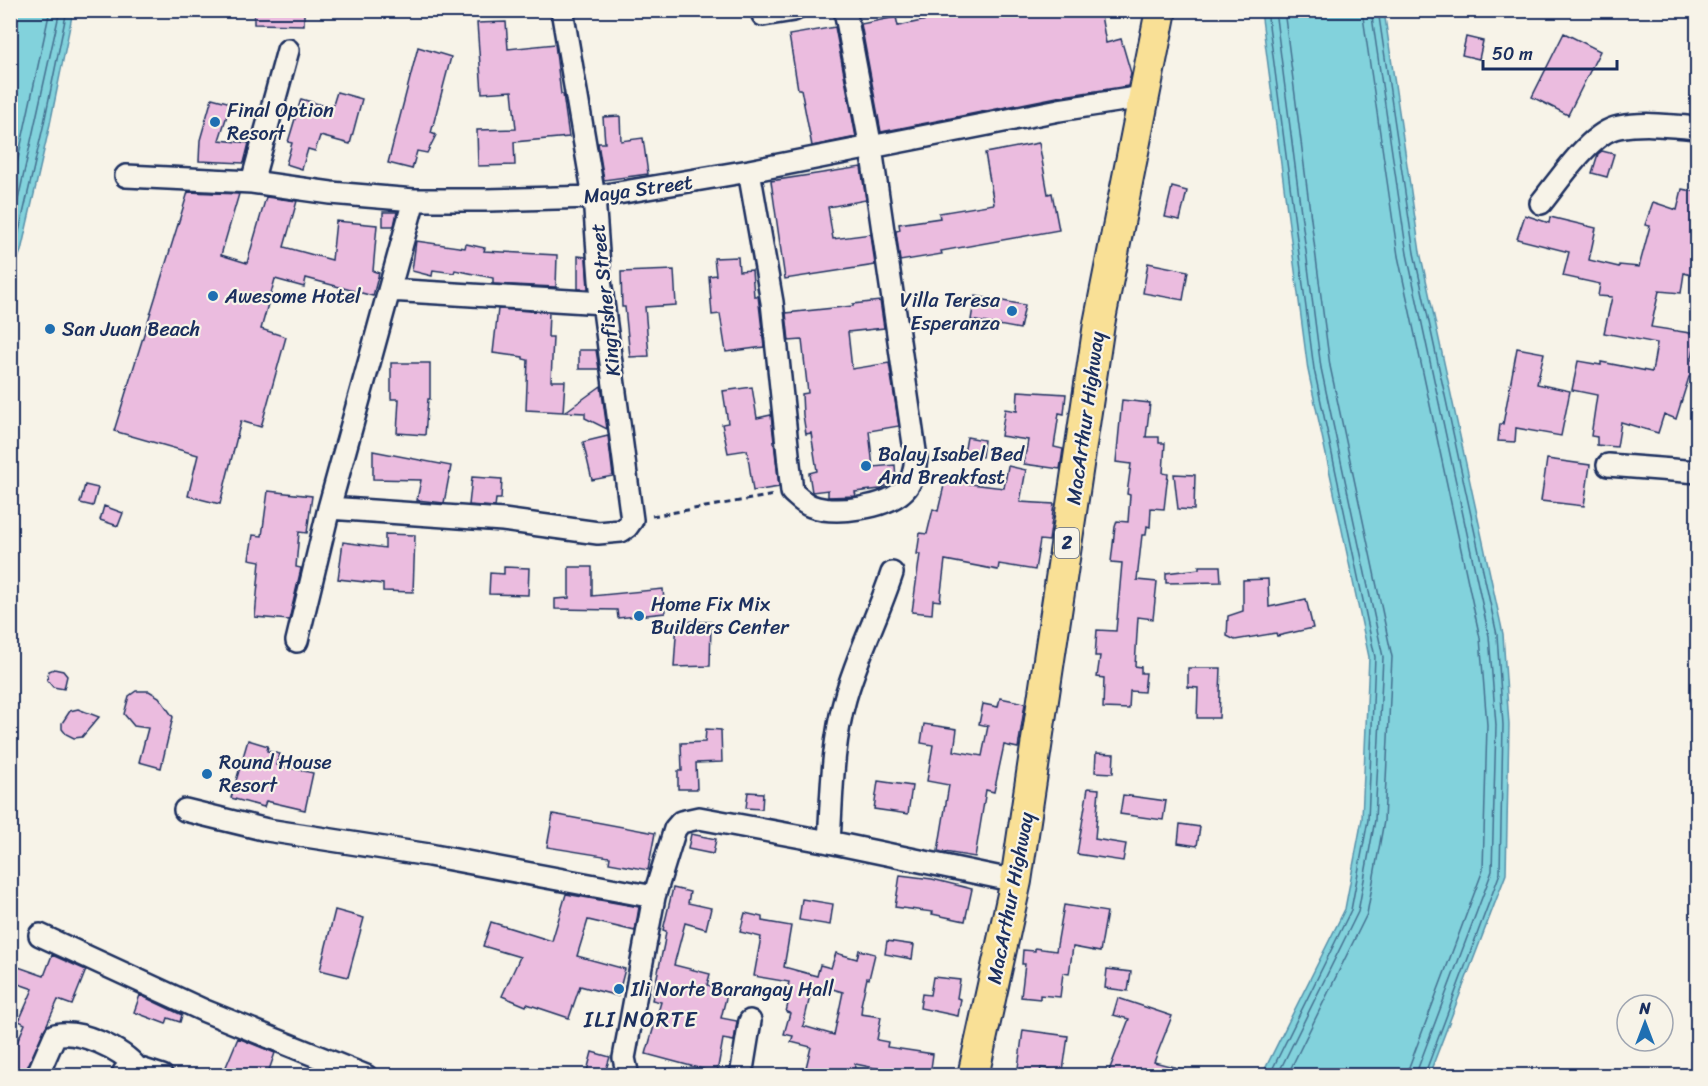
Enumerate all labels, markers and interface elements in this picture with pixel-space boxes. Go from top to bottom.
scale bar [1483,33,1616,71]
text: 50 m [1492,38,1533,70]
place label: Final Option Resort [227,93,334,151]
marker: Final Option Resort [208,115,222,129]
street label: Maya Street [581,164,695,214]
street label: Kingfisher Street [580,222,631,378]
place label: Awesome Hotel [224,279,362,314]
place label: Villa Teresa Esperanza [900,283,1001,341]
marker: Awesome Hotel [206,289,220,303]
marker: Villa Teresa Esperanza [1005,304,1019,318]
place label: San Juan Beach [62,312,200,347]
marker: San Juan Beach [43,322,57,336]
street label: MacArthur Highway [1056,328,1115,507]
place label: Balay Isabel Bed And Breakfast [877,437,1025,495]
marker: Balay Isabel Bed And Breakfast [859,459,873,473]
road number: 2 [1055,528,1079,558]
place label: Home Fix Mix Builders Center [651,587,790,645]
marker: Home Fix Mix Builders Center [632,609,646,623]
place label: Round House Resort [219,745,332,803]
marker: Round House Resort [200,767,214,781]
street label: MacArthur Highway [977,808,1044,987]
place label: Ili Norte Barangay Hall [630,972,834,1007]
marker: Ili Norte Barangay Hall [612,982,626,996]
north arrow [1615,993,1675,1053]
text: N [1638,994,1651,1023]
district label: ILI NORTE [583,1000,698,1039]

